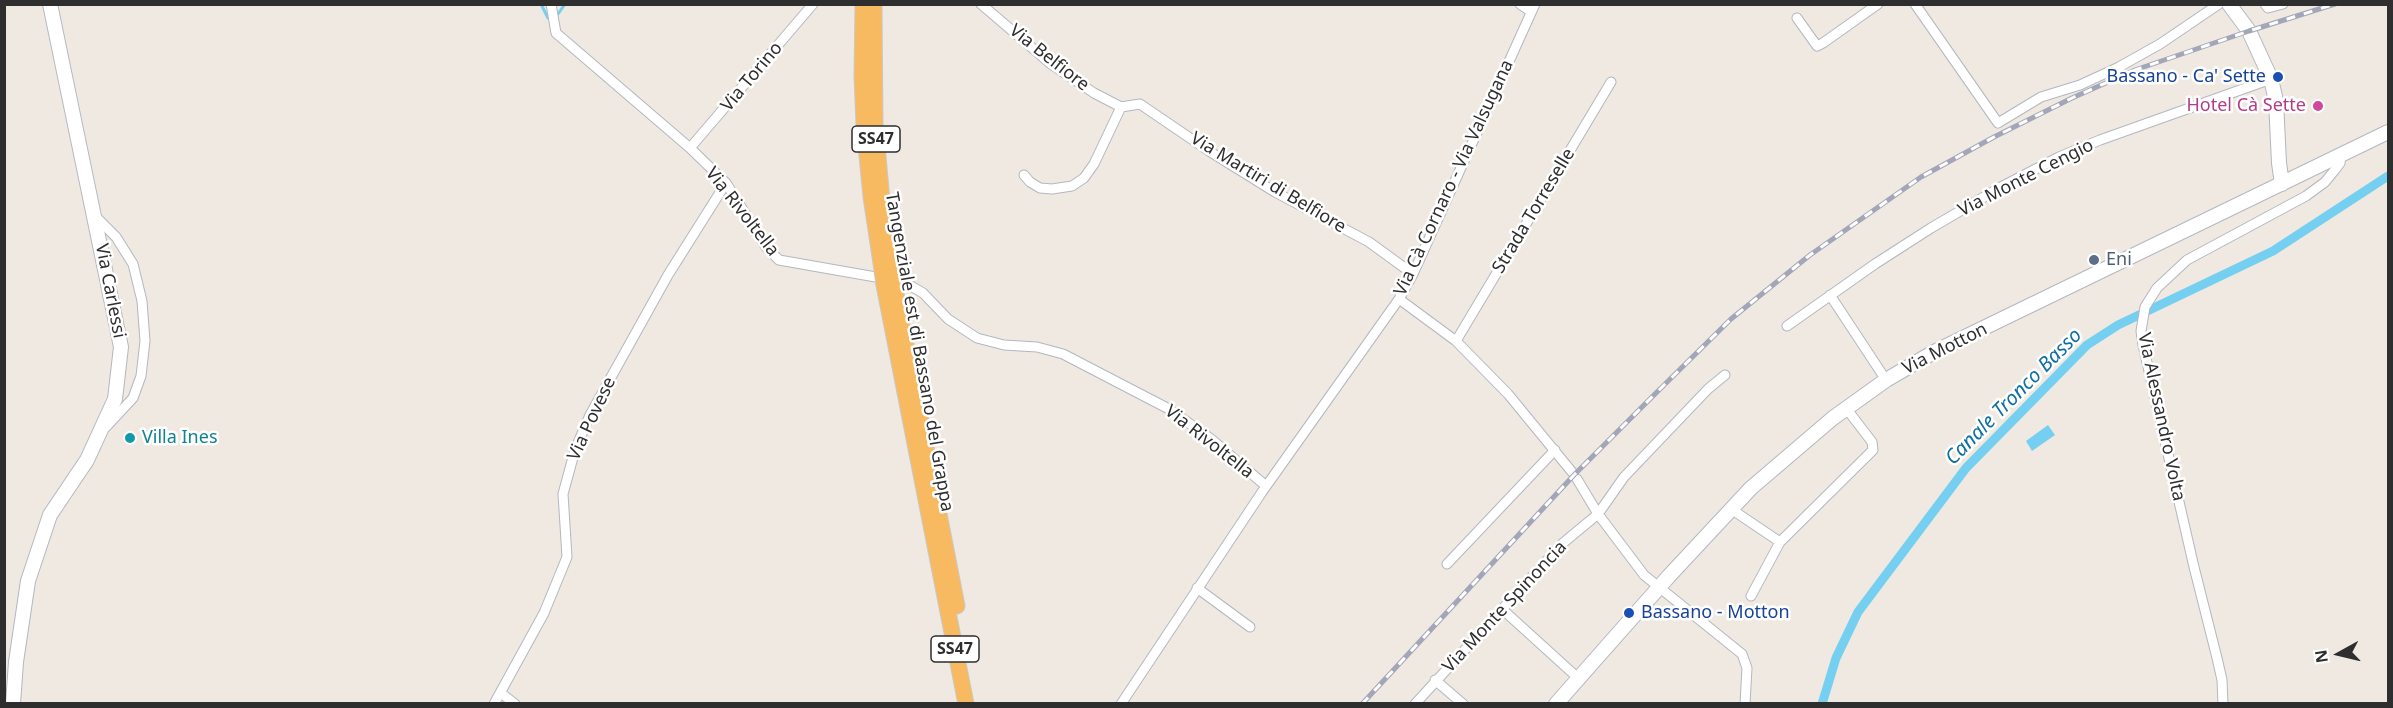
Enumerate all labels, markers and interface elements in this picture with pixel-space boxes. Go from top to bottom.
street label: Via Belfiore [1005,20,1093,96]
street label: Via Torino [717,38,787,116]
street label: Via Cà Cornaro - Via Valsugana [1390,57,1518,299]
place label: Bassano - Ca' Sette [2106,66,2266,88]
marker: Bassano - Ca' Sette [2271,70,2285,84]
place label: Hotel Cà Sette [2186,95,2306,117]
marker: Hotel Cà Sette [2311,99,2325,113]
road number: SS47 [852,126,900,152]
street label: Via Martiri di Belfiore [1186,128,1350,238]
street label: Via Monte Cengio [1955,135,2097,221]
street label: Strada Torreselle [1488,145,1580,277]
street label: Via Rivoltella [701,163,783,261]
street label: Tangenziale est di Bassano del Grappa [880,191,958,513]
street label: Via Carlessi [90,242,130,340]
place label: Eni [2106,249,2132,271]
marker: Eni [2087,253,2101,267]
street label: Via Motton [1899,318,1991,380]
water label: Canale Tronco Basso [1941,324,2087,470]
street label: Via Alessandro Volta [2133,331,2189,503]
street label: Via Povese [563,374,621,464]
street label: Via Rivoltella [1160,401,1258,483]
place label: Villa Ines [142,427,218,449]
marker: Villa Ines [123,431,137,445]
street label: Via Monte Spinoncia [1438,537,1572,677]
place label: Bassano - Motton [1641,602,1790,624]
marker: Bassano - Motton [1622,606,1636,620]
north arrow [2309,624,2369,684]
road number: SS47 [931,636,979,662]
text: N [2309,649,2333,664]

